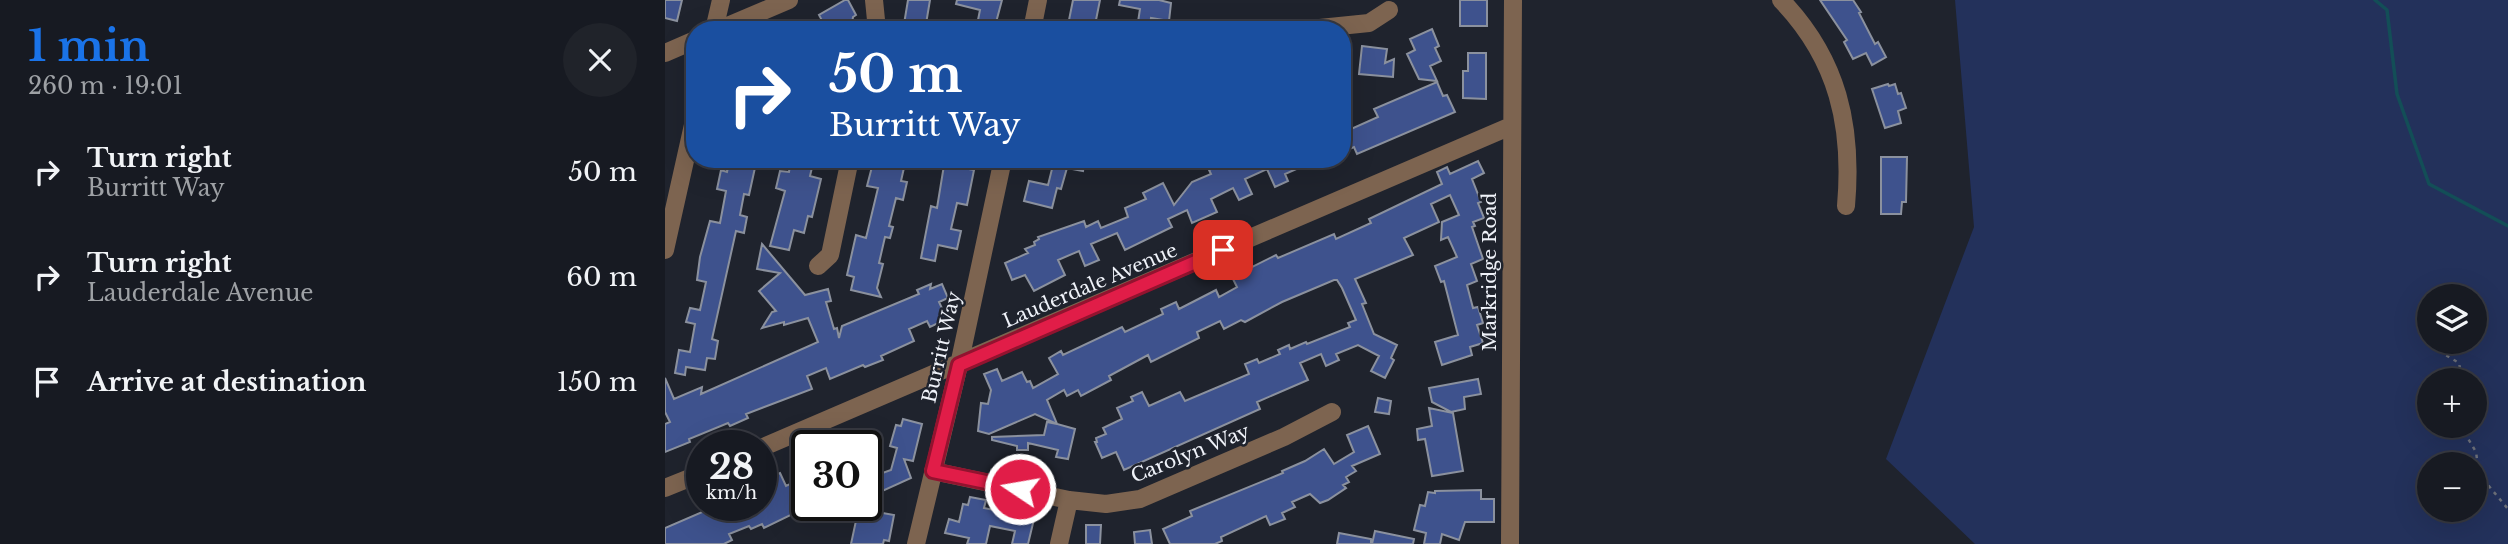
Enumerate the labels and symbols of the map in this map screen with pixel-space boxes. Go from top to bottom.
street label: Markridge Road [1478,193,1501,351]
pin [1193,220,1253,280]
street label: Lauderdale Avenue [1000,238,1181,333]
street label: Burritt Way [917,289,965,405]
street label: Carolyn Way [1127,419,1253,488]
speed limit sign: 30 [791,430,882,521]
position arrow [983,452,1057,526]

